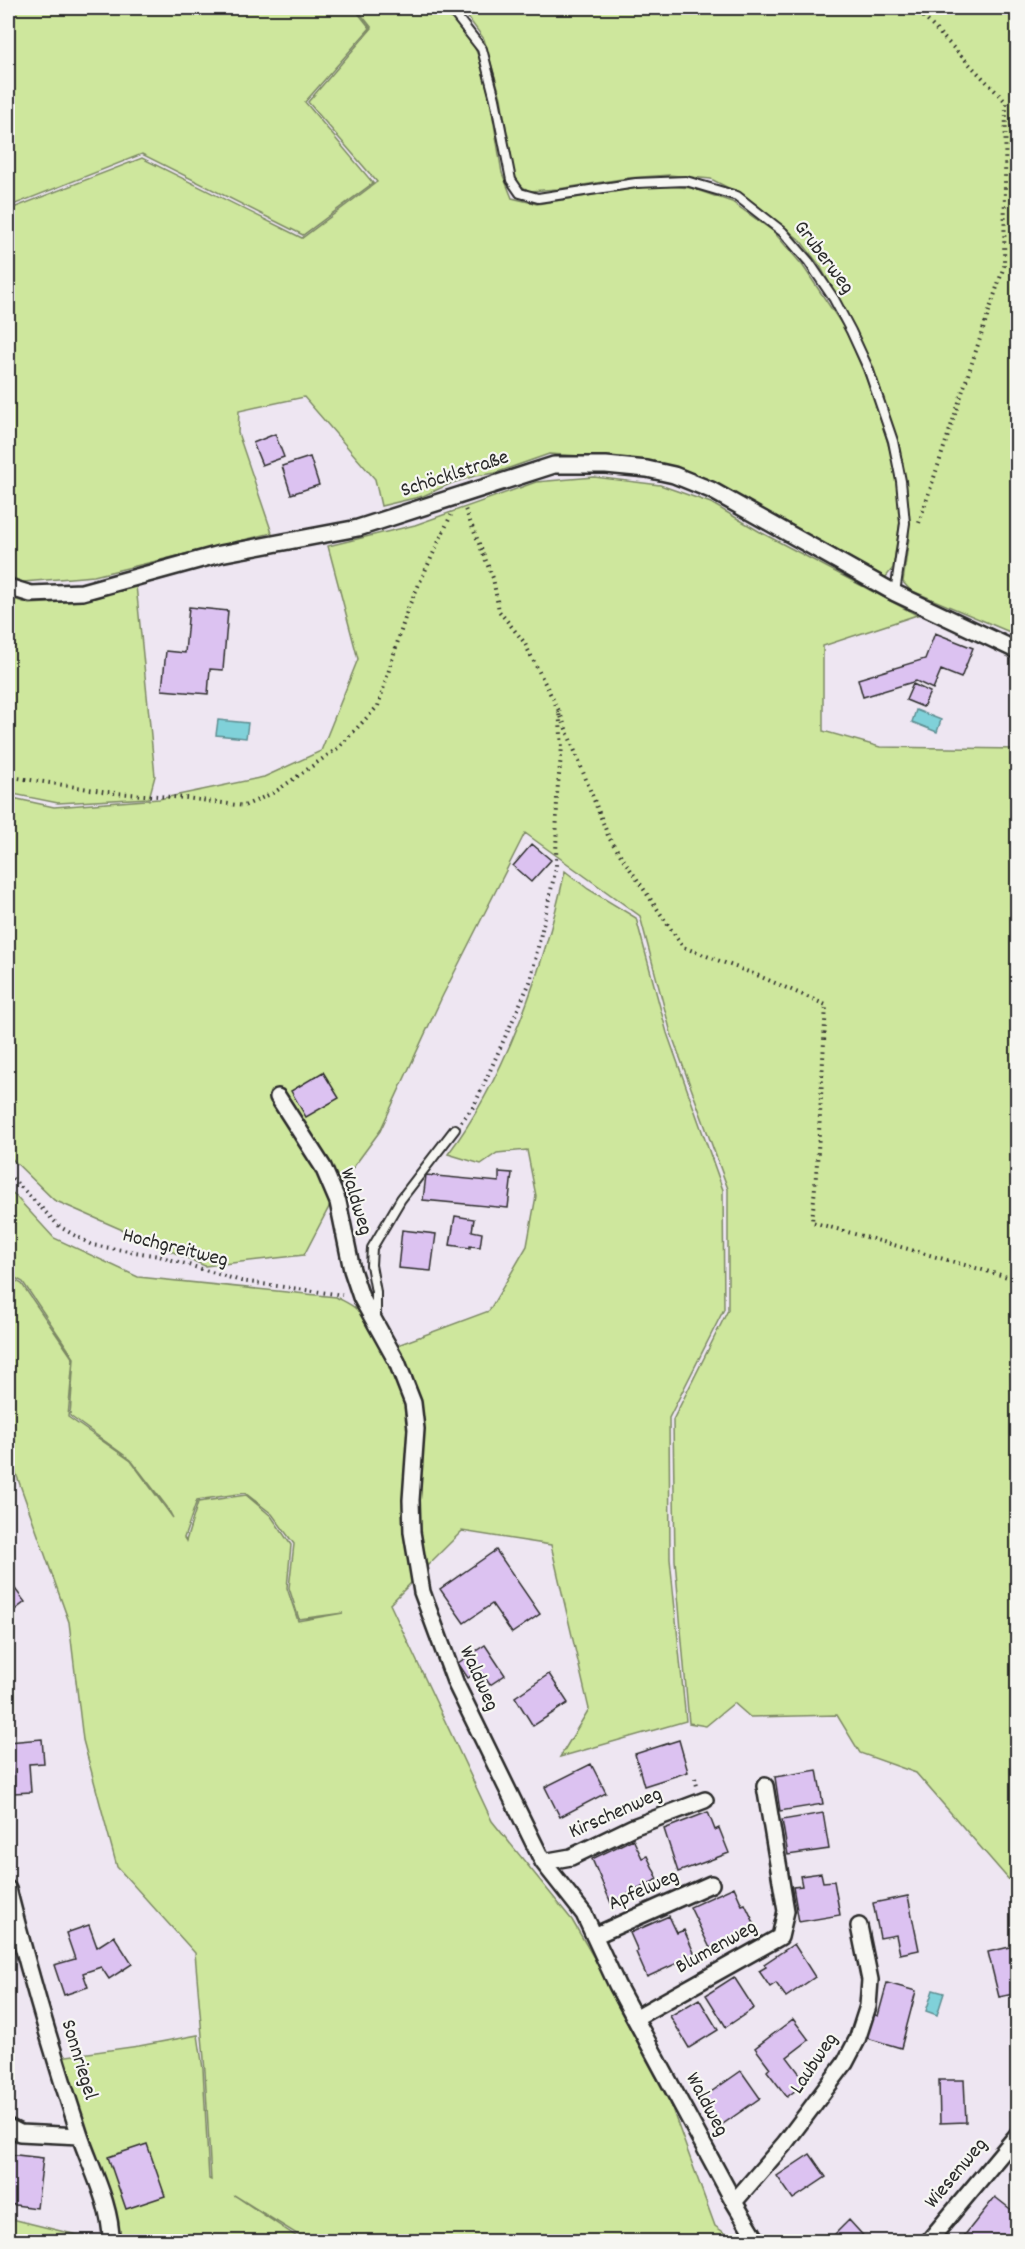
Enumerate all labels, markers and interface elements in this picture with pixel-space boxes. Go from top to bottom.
street label: Gruberweg [785,215,861,301]
street label: Schöcklstraße [397,443,513,507]
street label: Waldweg [331,1165,379,1239]
street label: Hochgreitweg [119,1221,231,1277]
street label: Waldweg [450,1642,506,1716]
street label: Kirschenweg [565,1780,667,1848]
street label: Apfelweg [604,1862,684,1920]
street label: Blumenweg [671,1913,763,1983]
street label: Sonnriegel [52,2016,104,2104]
street label: Laubweg [783,2027,847,2101]
street label: Waldweg [677,2068,735,2142]
street label: Wiesenweg [918,2132,996,2216]

